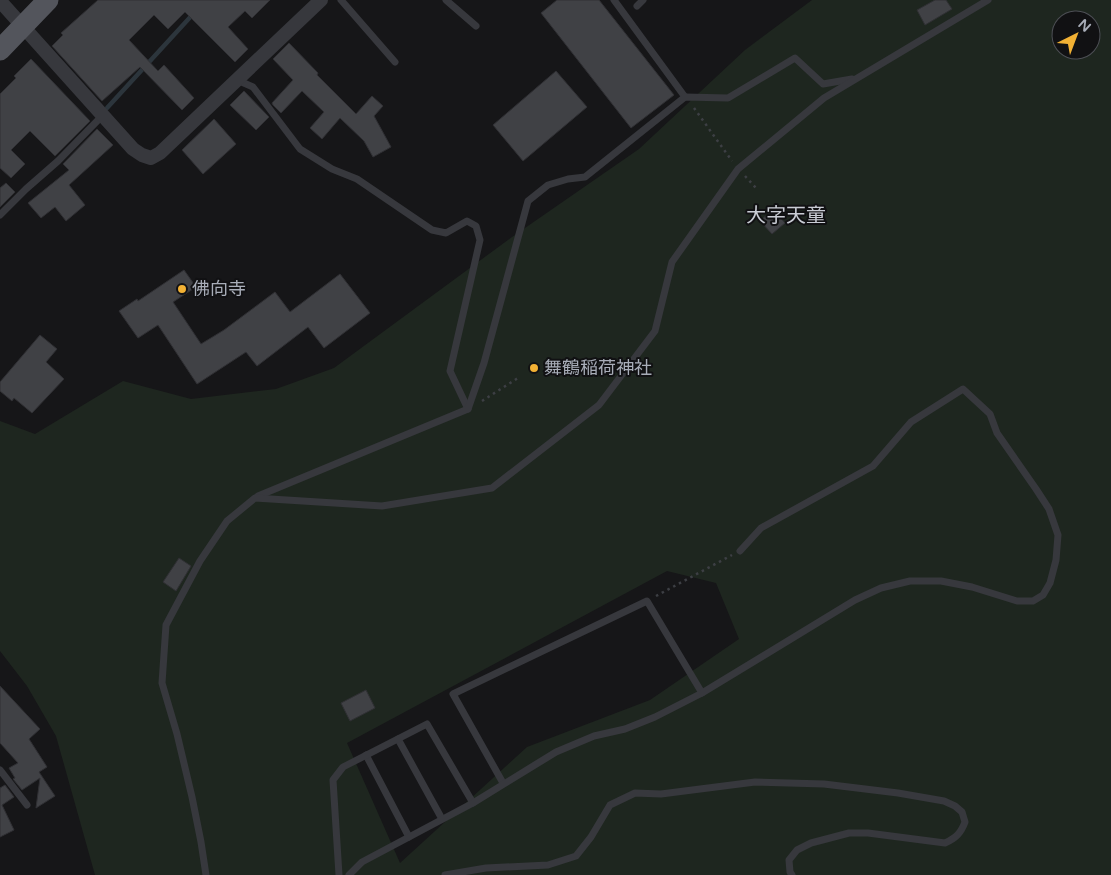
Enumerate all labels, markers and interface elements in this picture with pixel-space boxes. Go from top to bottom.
north arrow [1051,10,1101,60]
text: N [1074,16,1094,36]
district label: 大字天童 [746,204,826,228]
place label: 佛向寺 [192,278,246,300]
marker: 佛向寺 [176,283,188,295]
place label: 舞鶴稲荷神社 [544,357,652,379]
marker: 舞鶴稲荷神社 [528,362,540,374]

